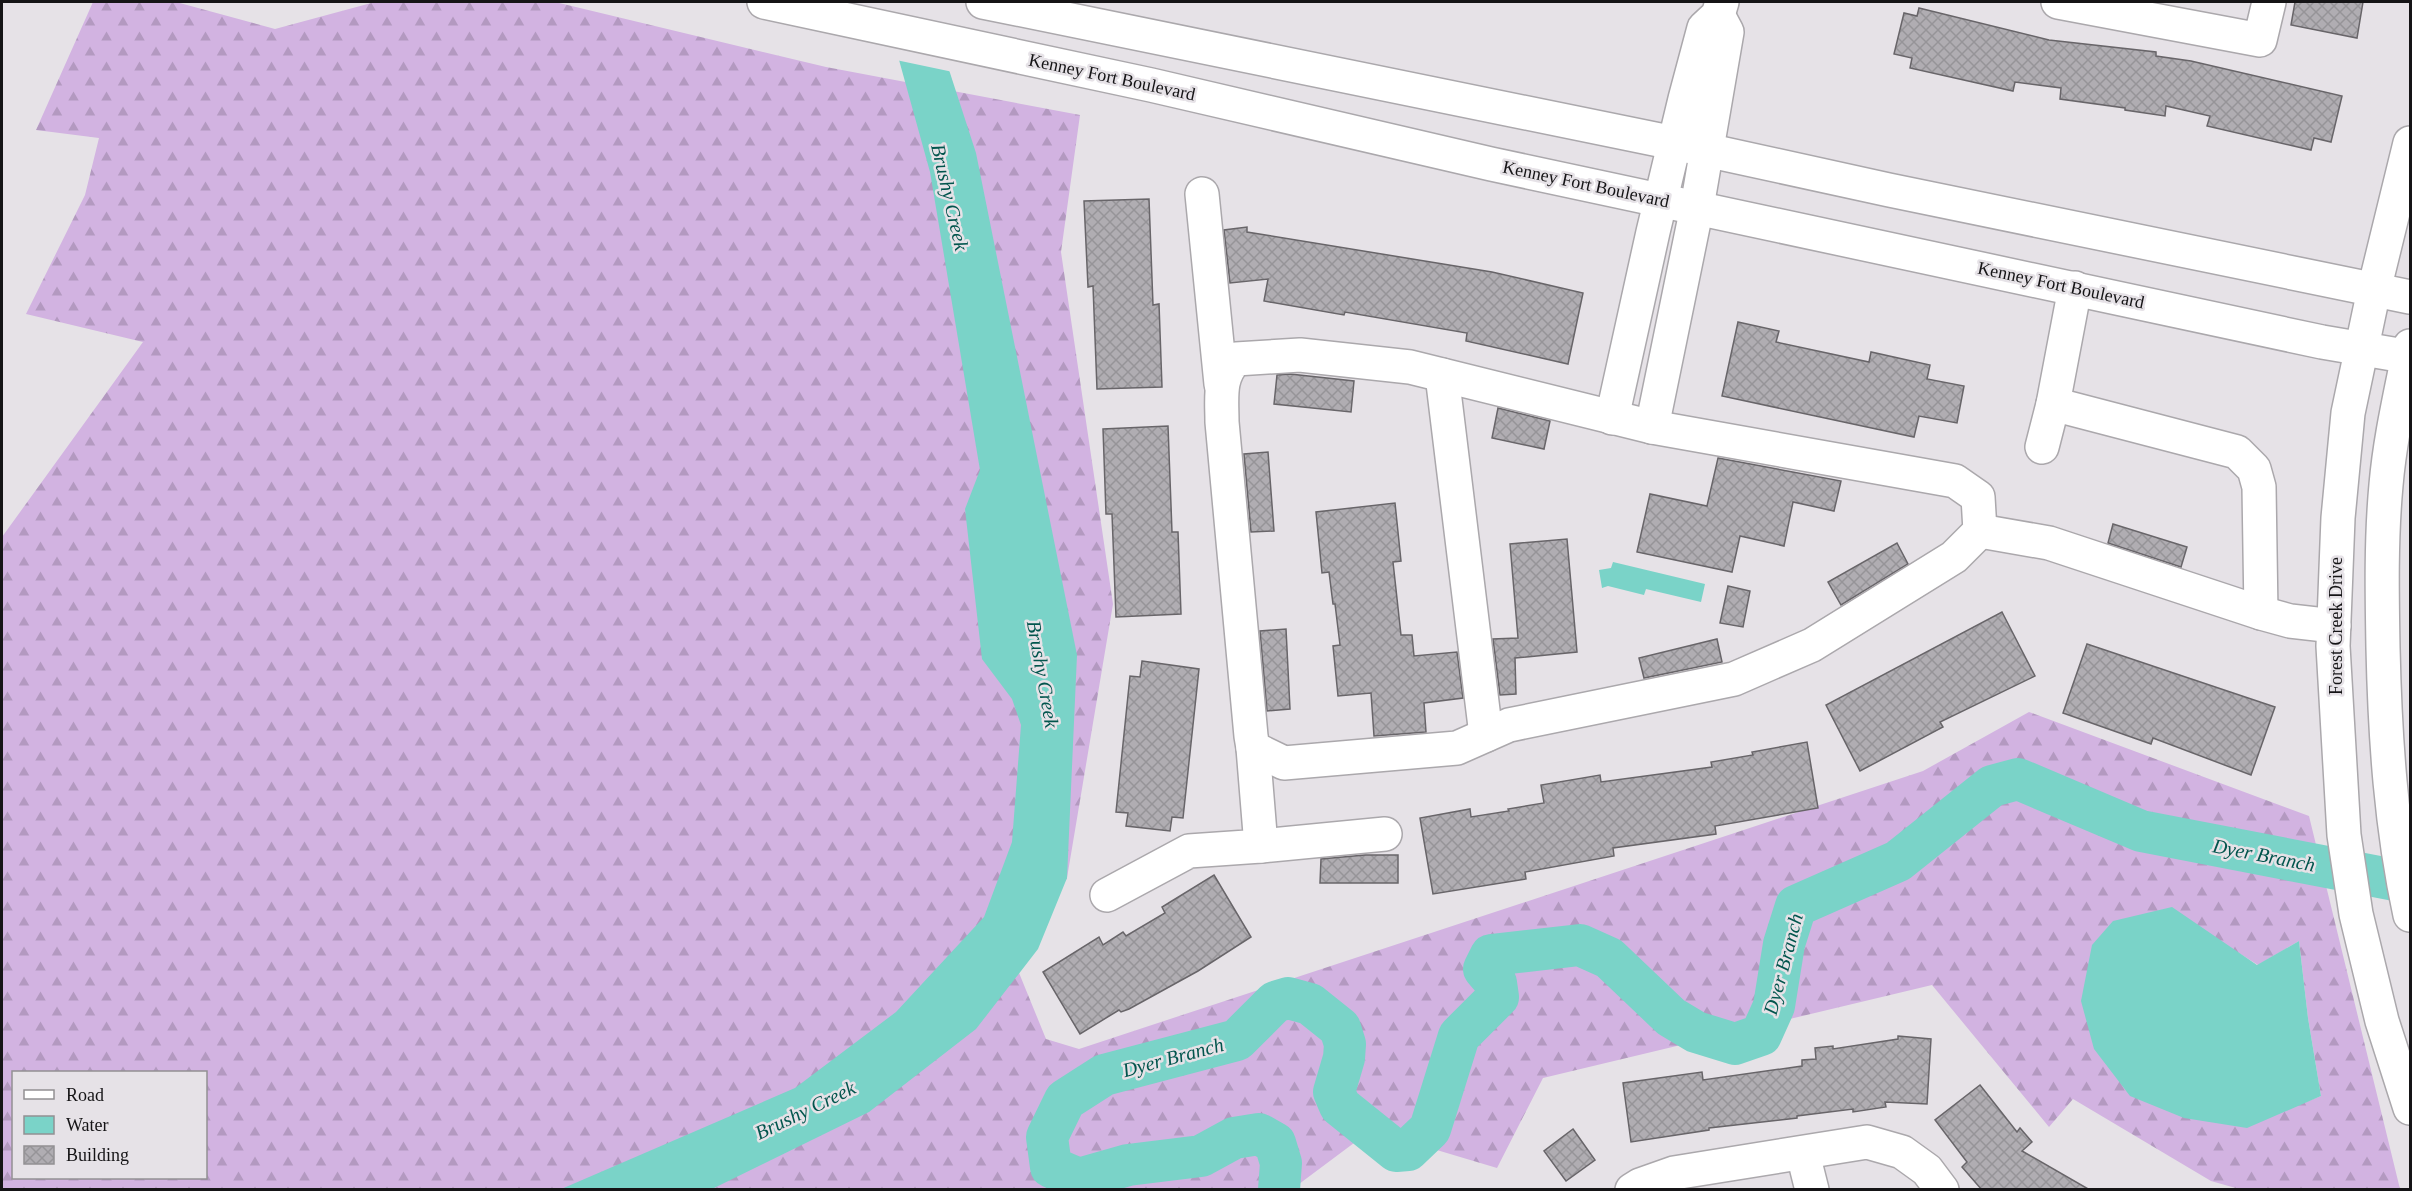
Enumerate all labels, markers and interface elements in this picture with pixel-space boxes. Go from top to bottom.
street label: Kenney Fort Boulevard [1027,50,1197,104]
water label: Brushy Creek [926,142,973,254]
street label: Kenney Fort Boulevard [1501,157,1671,211]
street label: Kenney Fort Boulevard [1976,258,2146,312]
street label: Forest Creek Drive [2326,557,2346,695]
water label: Brushy Creek [1022,619,1063,731]
water label: Dyer Branch [2210,834,2317,877]
water label: Dyer Branch [1759,911,1808,1018]
water label: Dyer Branch [1119,1033,1226,1082]
legend [12,1071,207,1179]
water label: Brushy Creek [751,1076,860,1145]
text: Road [66,1085,104,1105]
text: Water [66,1115,109,1135]
text: Building [66,1145,129,1165]

